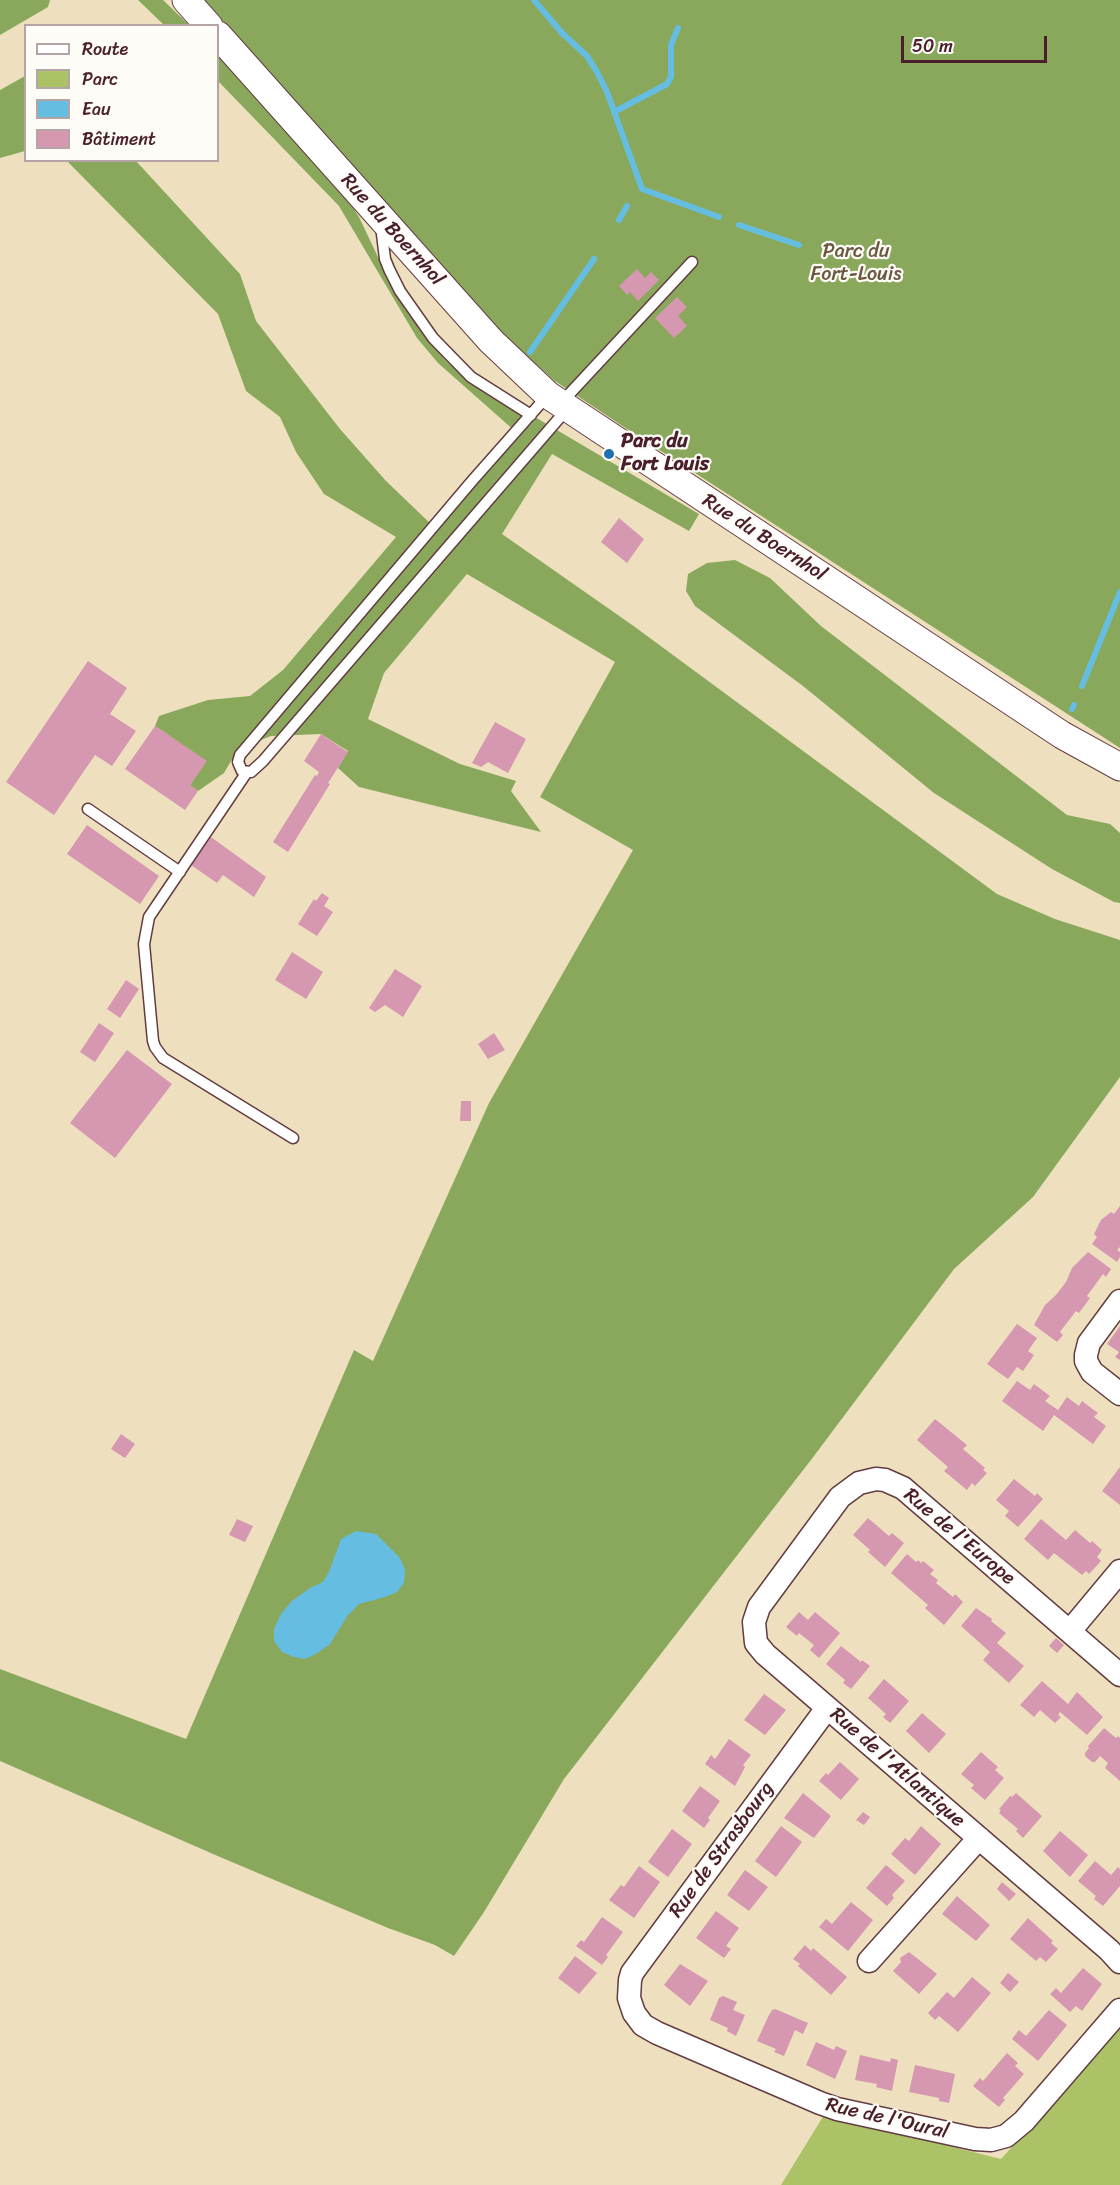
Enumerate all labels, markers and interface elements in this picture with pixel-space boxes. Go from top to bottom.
legend [24,24,219,162]
scale bar [904,24,1050,62]
text: 50 m [912,30,953,62]
text: Route [82,33,128,65]
text: Parc [82,63,118,95]
text: Eau [82,93,111,125]
text: Bâtiment [82,123,156,155]
street label: Rue du Boernhol [335,169,449,291]
park label: Parc du Fort-Louis [810,240,902,287]
place label: Parc du Fort Louis [621,430,709,477]
marker: Parc du Fort Louis [602,447,616,461]
street label: Rue du Boernhol [698,489,830,587]
street label: Rue de l'Europe [898,1483,1020,1591]
street label: Rue de l'Atlantique [825,1703,969,1833]
street label: Rue de Strasbourg [665,1777,779,1923]
street label: Rue de l'Oural [823,2093,951,2145]

